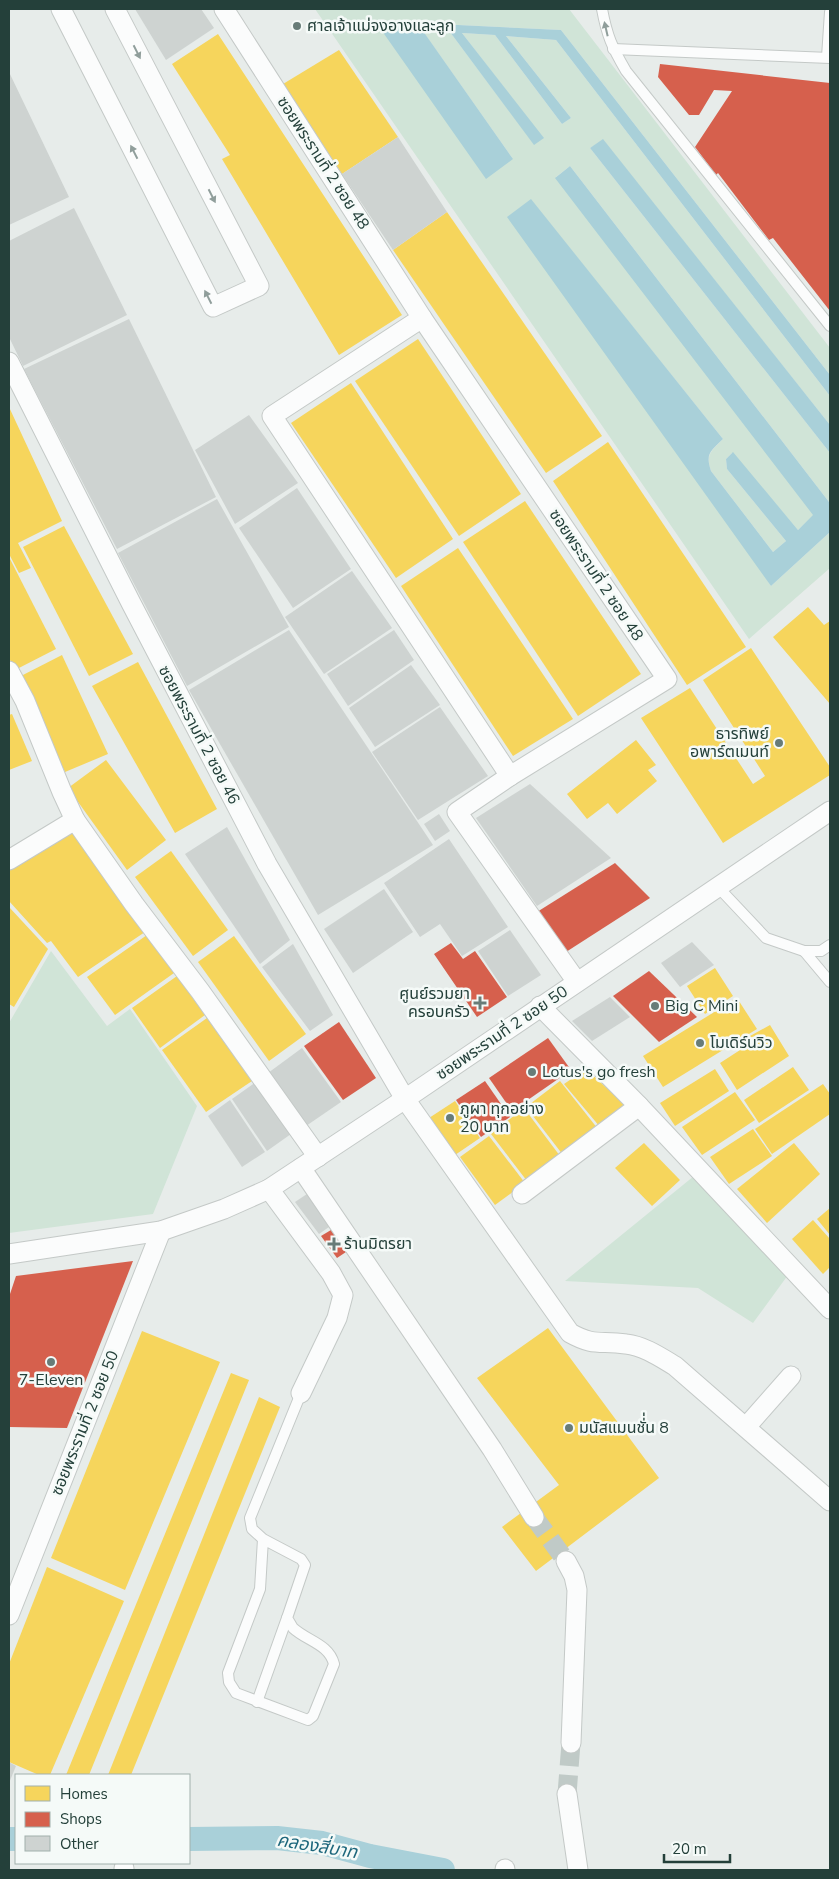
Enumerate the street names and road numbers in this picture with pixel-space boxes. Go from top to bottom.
street label: ซอยพระรามที่ 2 ซอย 48 [272,92,375,234]
street label: ซอยพระรามที่ 2 ซอย 48 [544,504,649,645]
street label: ซอยพระรามที่ 2 ซอย 46 [153,661,246,808]
street label: ซอยพระรามที่ 2 ซอย 50 [431,980,572,1085]
street label: ซอยพระรามที่ 2 ซอย 50 [45,1347,124,1499]

